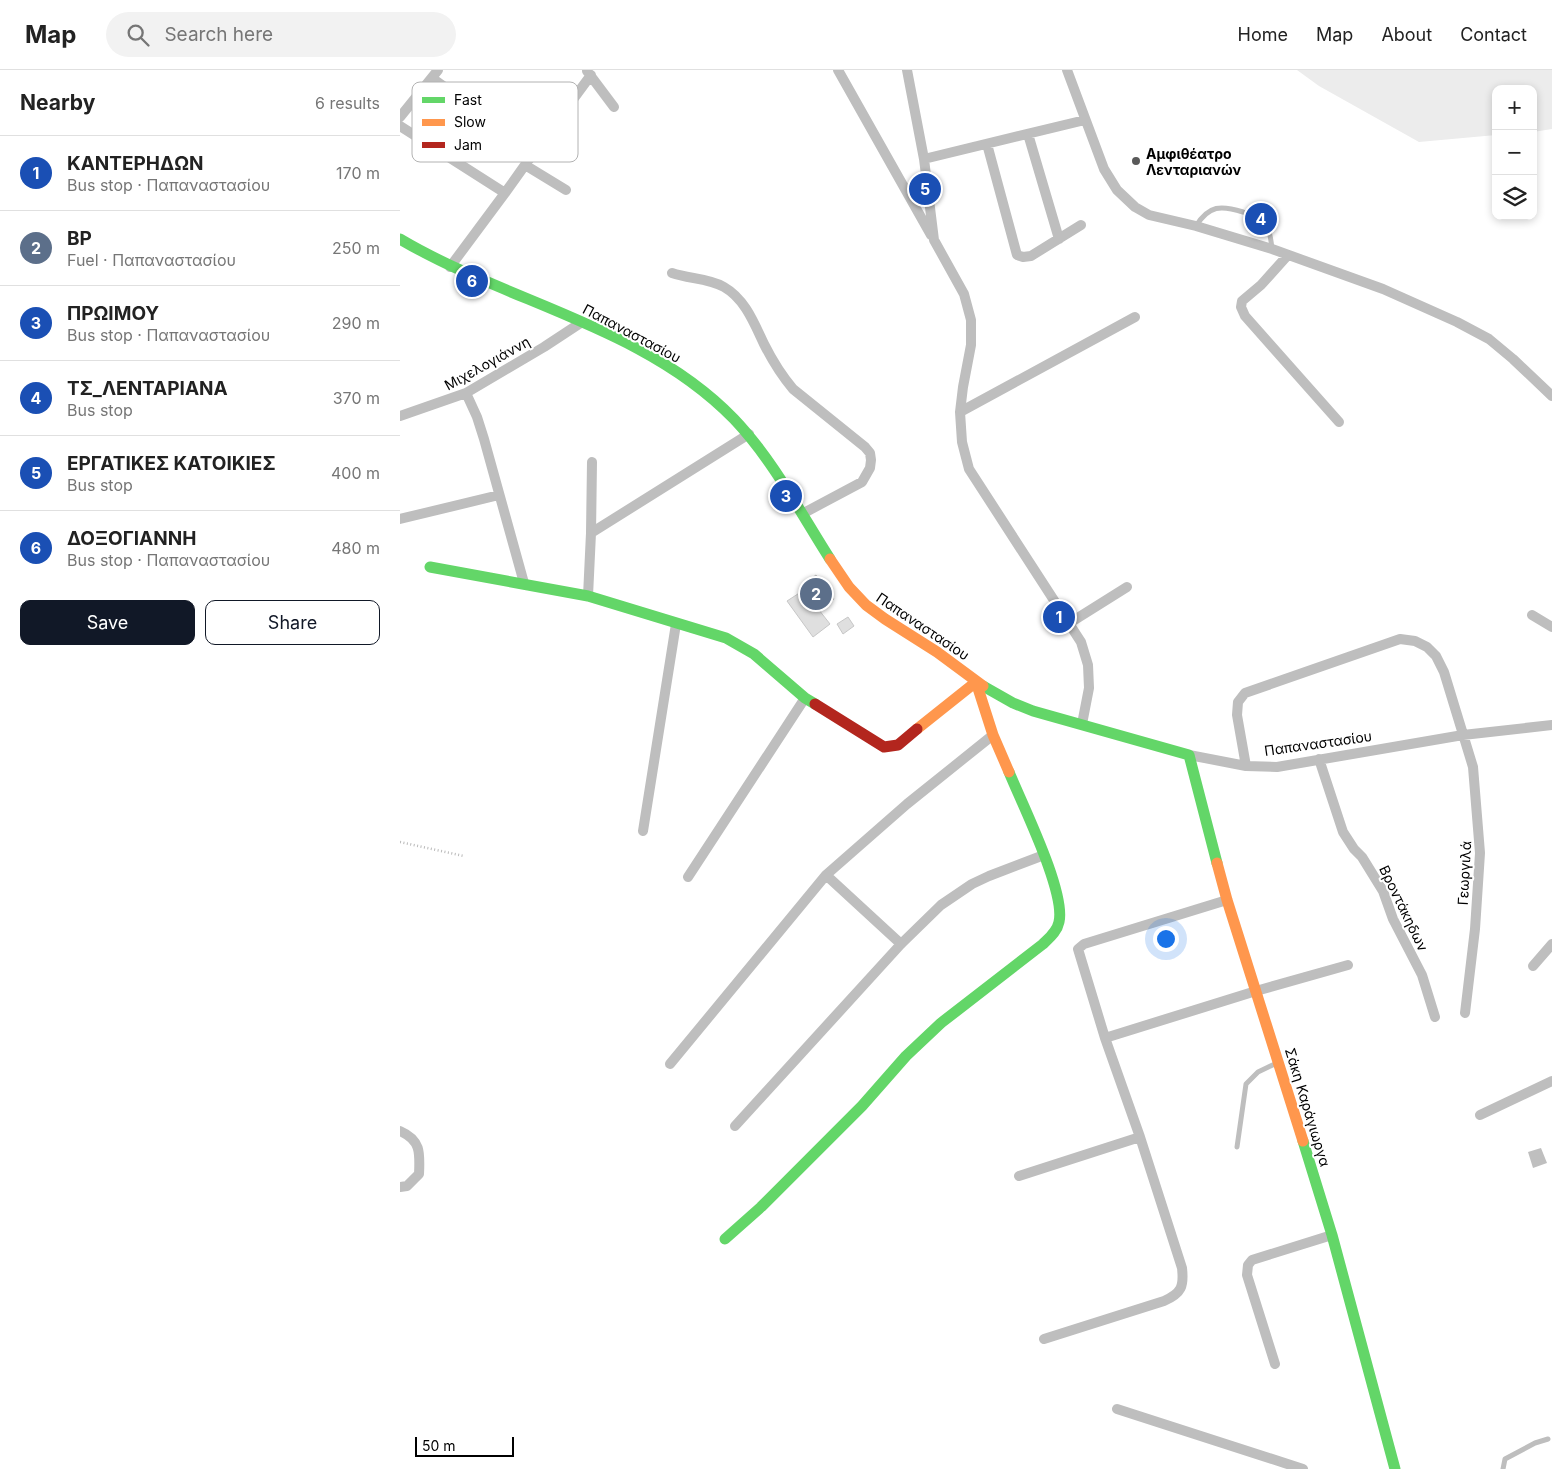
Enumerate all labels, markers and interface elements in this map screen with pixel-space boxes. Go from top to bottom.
search box [106,12,456,57]
text: Map [25,20,76,49]
icon: search [124,21,152,49]
text: Search here [164,23,273,46]
text: Home [1238,24,1288,45]
text: Map [1316,24,1353,45]
text: About [1381,24,1432,45]
text: Contact [1460,24,1527,45]
legend [412,82,578,162]
map controls [1492,85,1537,220]
button: + [1492,85,1537,130]
text: Nearby [20,90,95,115]
text: Fast [454,91,482,108]
text: 6 results [315,93,380,113]
text: Slow [454,113,486,130]
button: − [1492,130,1537,175]
text: Jam [454,136,482,153]
place label: Αμφιθέατρο Λενταριανών [1146,145,1242,178]
text: ΚΑΝΤΕΡΗΔΩΝ [67,152,204,175]
marker: Αμφιθέατρο Λενταριανών [1130,155,1142,167]
text: 1 [33,163,39,183]
text: 170 m [336,163,380,183]
pin: 5 [909,170,941,208]
text: Bus stop · Παπαναστασίου [67,175,270,195]
button: layers [1492,175,1537,220]
pin: 4 [1245,200,1277,238]
text: BP [67,227,92,250]
text: 2 [31,238,41,258]
text: 250 m [332,238,380,258]
text: Fuel · Παπαναστασίου [67,250,236,270]
pin: 6 [456,262,488,300]
street label: Παπαναστασίου [580,300,684,366]
text: ΠΡΩΙΜΟΥ [67,302,159,325]
text: 3 [31,313,41,333]
text: 290 m [332,313,380,333]
text: Bus stop · Παπαναστασίου [67,325,270,345]
street label: Μιχελογιάννη [441,333,533,393]
text: ΤΣ_ΛΕΝΤΑΡΙΑΝΑ [67,377,228,400]
text: 4 [31,388,41,408]
text: 370 m [333,388,380,408]
text: Bus stop [67,400,133,420]
text: ΕΡΓΑΤΙΚΕΣ ΚΑΤΟΙΚΙΕΣ [67,452,276,475]
text: 5 [31,463,41,483]
text: 400 m [331,463,380,483]
text: Bus stop [67,475,133,495]
pin: 3 [770,477,802,515]
text: ΔΟΞΟΓΙΑΝΝΗ [67,527,196,550]
text: 6 [31,538,41,558]
text: 480 m [331,538,380,558]
text: Bus stop · Παπαναστασίου [67,550,270,570]
pin: 2 [800,575,832,613]
street label: Παπαναστασίου [873,589,973,663]
pin: 1 [1043,598,1075,636]
button: Save [20,600,195,645]
button: Share [205,600,380,645]
street label: Παπαναστασίου [1263,727,1373,759]
street label: Γεωργιλά [1454,840,1474,906]
street label: Βροντάκηδων [1376,862,1432,954]
your location [1153,926,1179,952]
street label: Σάκη Καράγιωργα [1282,1046,1334,1168]
scale bar [415,1434,514,1457]
text: 50 m [422,1437,456,1454]

